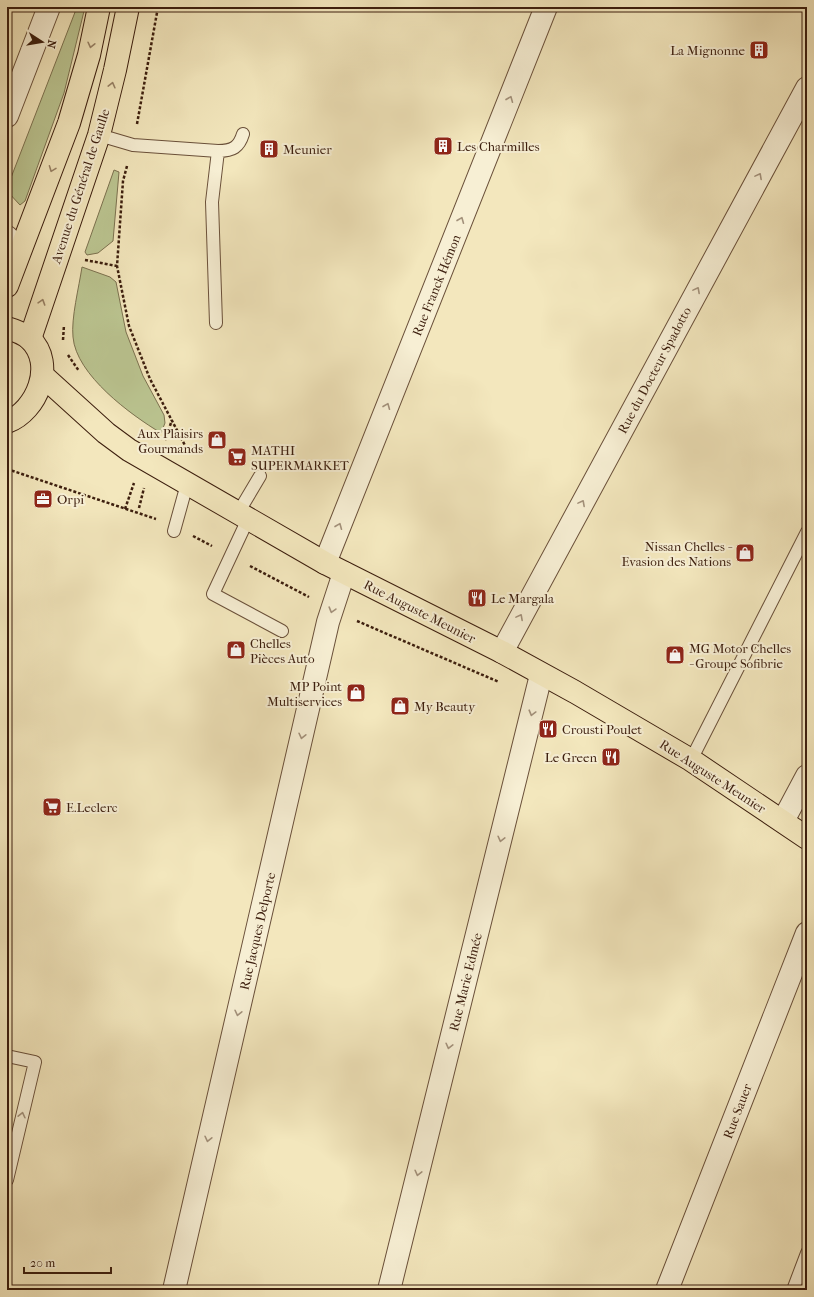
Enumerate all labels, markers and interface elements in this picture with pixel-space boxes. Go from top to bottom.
north arrow [22,22,62,62]
text: N [44,39,59,50]
building icon: La Mignonne [748,39,770,61]
one-way arrow [87,42,95,48]
place label: La Mignonne [670,43,746,58]
one-way arrow [107,82,115,88]
one-way arrow [505,96,513,103]
street label: Avenue du Général de Gaulle [48,106,113,266]
building icon: Les Charmilles [432,135,454,157]
building icon: Meunier [258,138,280,160]
place label: Les Charmilles [457,139,540,154]
place label: Meunier [283,142,332,157]
one-way arrow [48,165,56,172]
one-way arrow [754,173,762,180]
one-way arrow [457,216,465,223]
street label: Rue Franck Hémon [409,232,464,338]
one-way arrow [692,287,700,295]
one-way arrow [37,298,46,305]
street label: Rue du Docteur Spadotto [615,304,694,436]
one-way arrow [383,402,391,409]
place label: Aux Plaisirs Gourmands [137,426,203,456]
shop icon: Aux Plaisirs Gourmands [206,429,228,451]
place label: MATHI SUPERMARKET [251,443,349,473]
supermarket icon: MATHI SUPERMARKET [226,446,248,468]
office icon: Orpi [32,488,54,510]
place label: Orpi [57,492,84,507]
one-way arrow [577,500,584,507]
one-way arrow [335,523,343,530]
place label: Nissan Chelles - Evasion des Nations [622,539,733,569]
shop icon: Nissan Chelles - Evasion des Nations [734,542,756,564]
street label: Rue Auguste Meunier [361,577,479,646]
restaurant icon: Le Margala [466,587,488,609]
place label: Le Margala [491,591,555,606]
one-way arrow [328,606,336,613]
one-way arrow [515,614,522,622]
place label: Chelles Pièces Auto [250,636,315,666]
shop icon: Chelles Pièces Auto [225,639,247,661]
place label: MG Motor Chelles - Groupe Sofibrie [689,641,791,671]
shop icon: MG Motor Chelles - Groupe Sofibrie [664,644,686,666]
place label: MP Point Multiservices [267,679,342,709]
shop icon: MP Point Multiservices [345,682,367,704]
shop icon: My Beauty [389,695,411,717]
place label: My Beauty [414,699,476,714]
one-way arrow [528,709,537,716]
restaurant icon: Crousti Poulet [537,718,559,740]
place label: Crousti Poulet [562,722,642,737]
one-way arrow [298,733,306,739]
street label: Rue Auguste Meunier [657,737,769,817]
restaurant icon: Le Green [600,746,622,768]
place label: Le Green [545,750,597,765]
supermarket icon: E.Leclerc [41,796,63,818]
place label: E.Leclerc [66,800,118,815]
one-way arrow [497,836,505,842]
street label: Rue Jacques Delporte [237,870,278,991]
street label: Rue Marie Edmée [446,931,485,1033]
one-way arrow [234,1010,242,1016]
one-way arrow [446,1043,454,1050]
street label: Rue Sauer [720,1081,755,1141]
one-way arrow [18,1112,26,1118]
one-way arrow [205,1136,213,1143]
one-way arrow [414,1169,423,1176]
scale bar [24,1249,111,1275]
text: 20 m [30,1256,55,1270]

